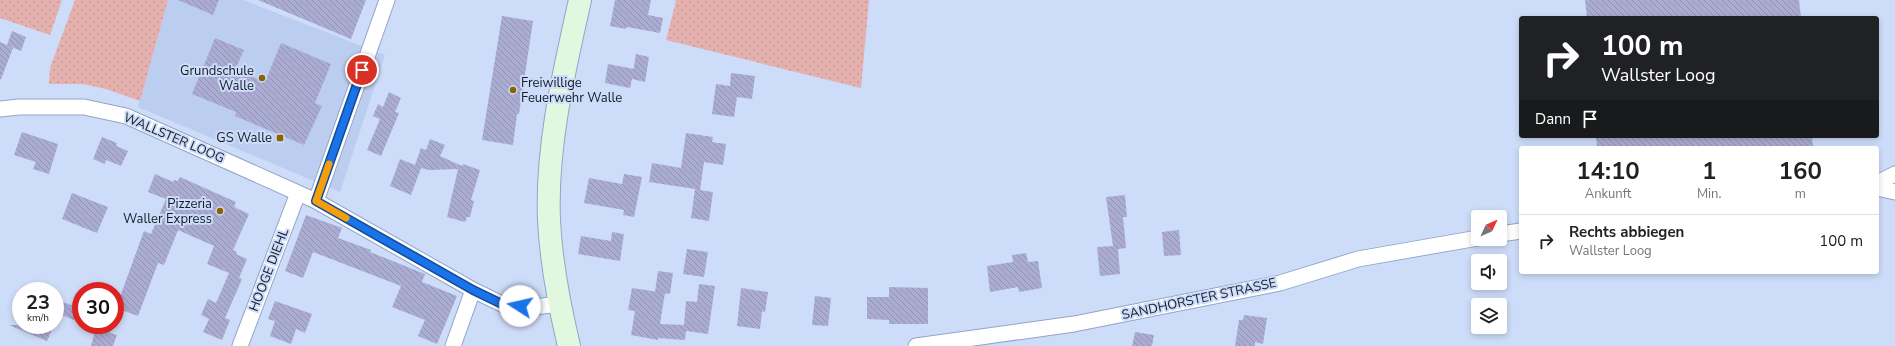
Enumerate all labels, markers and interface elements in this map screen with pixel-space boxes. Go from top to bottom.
text: 100 m [1601,27,1684,65]
icon: right [1535,32,1587,84]
pin [345,53,379,87]
icon: arrive [351,59,373,81]
place label: Grundschule Walle [180,62,254,95]
text: Wallster Loog [1601,63,1716,87]
marker: Grundschule Walle [257,73,267,83]
place label: Freiwillige Feuerwehr Walle [521,74,622,107]
marker: Freiwillige Feuerwehr Walle [508,85,518,95]
icon: arrive [1579,108,1601,130]
street label: WALLSTER LOOG [121,109,227,167]
text: Dann [1535,109,1571,129]
place label: GS Walle [216,129,272,147]
marker: GS Walle [275,133,285,143]
text: 14:10 [1576,155,1640,187]
text: 1 [1702,155,1716,187]
text: 160 [1779,155,1822,187]
text: Ankunft [1585,185,1631,203]
text: Min. [1697,185,1721,203]
text: m [1795,185,1806,203]
place label: Pizzeria Waller Express [123,195,212,228]
marker: Pizzeria Waller Express [215,206,225,216]
north arrow [1471,210,1507,246]
map controls [1471,210,1507,334]
text: Rechts abbiegen [1569,222,1684,242]
street label: HOOGE DIEHL [245,226,293,314]
icon: right [1535,230,1557,252]
text: 100 m [1819,231,1863,251]
text: Wallster Loog [1569,242,1652,260]
button: sound [1471,254,1507,290]
street label: SANDHORSTER STRASSE [1120,274,1278,324]
speed limit sign: 30 [72,282,124,334]
position arrow [499,285,541,327]
text: 23 [26,289,50,316]
button: layers [1471,298,1507,334]
text: km/h [27,311,49,325]

